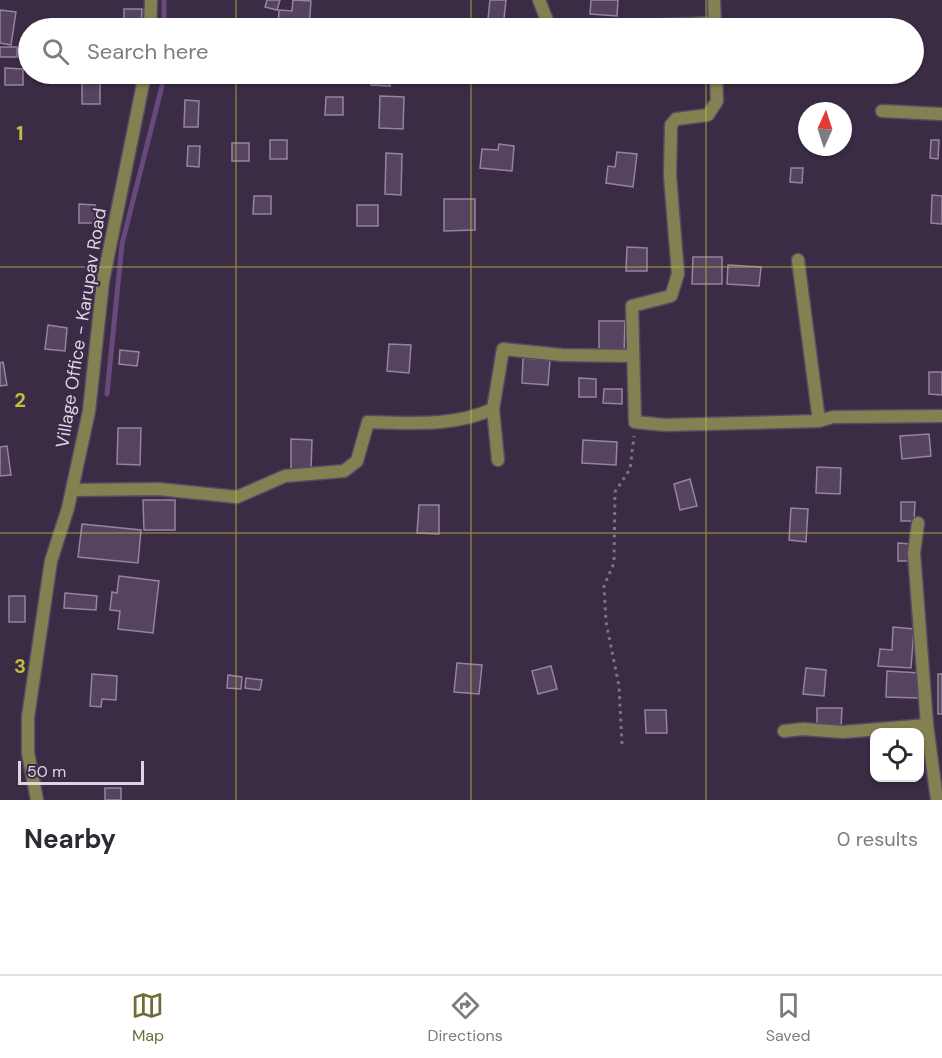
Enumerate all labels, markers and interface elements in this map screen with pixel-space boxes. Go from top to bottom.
search box [18,18,924,84]
icon: search [39,35,72,68]
text: Search here [87,37,208,66]
north arrow [798,102,852,156]
text: 1 [16,120,24,146]
street label: Village Office - Karupav Road [50,206,112,450]
text: 2 [14,387,26,413]
text: 3 [14,653,26,679]
map controls [870,728,924,782]
button: locate [870,728,924,782]
scale bar [18,758,144,786]
text: 50 m [27,761,66,782]
text: Nearby [24,822,116,856]
text: 0 results [837,826,918,852]
tab: Map [131,989,164,1046]
tab: Directions [427,989,503,1046]
tab: Saved [766,989,811,1046]

